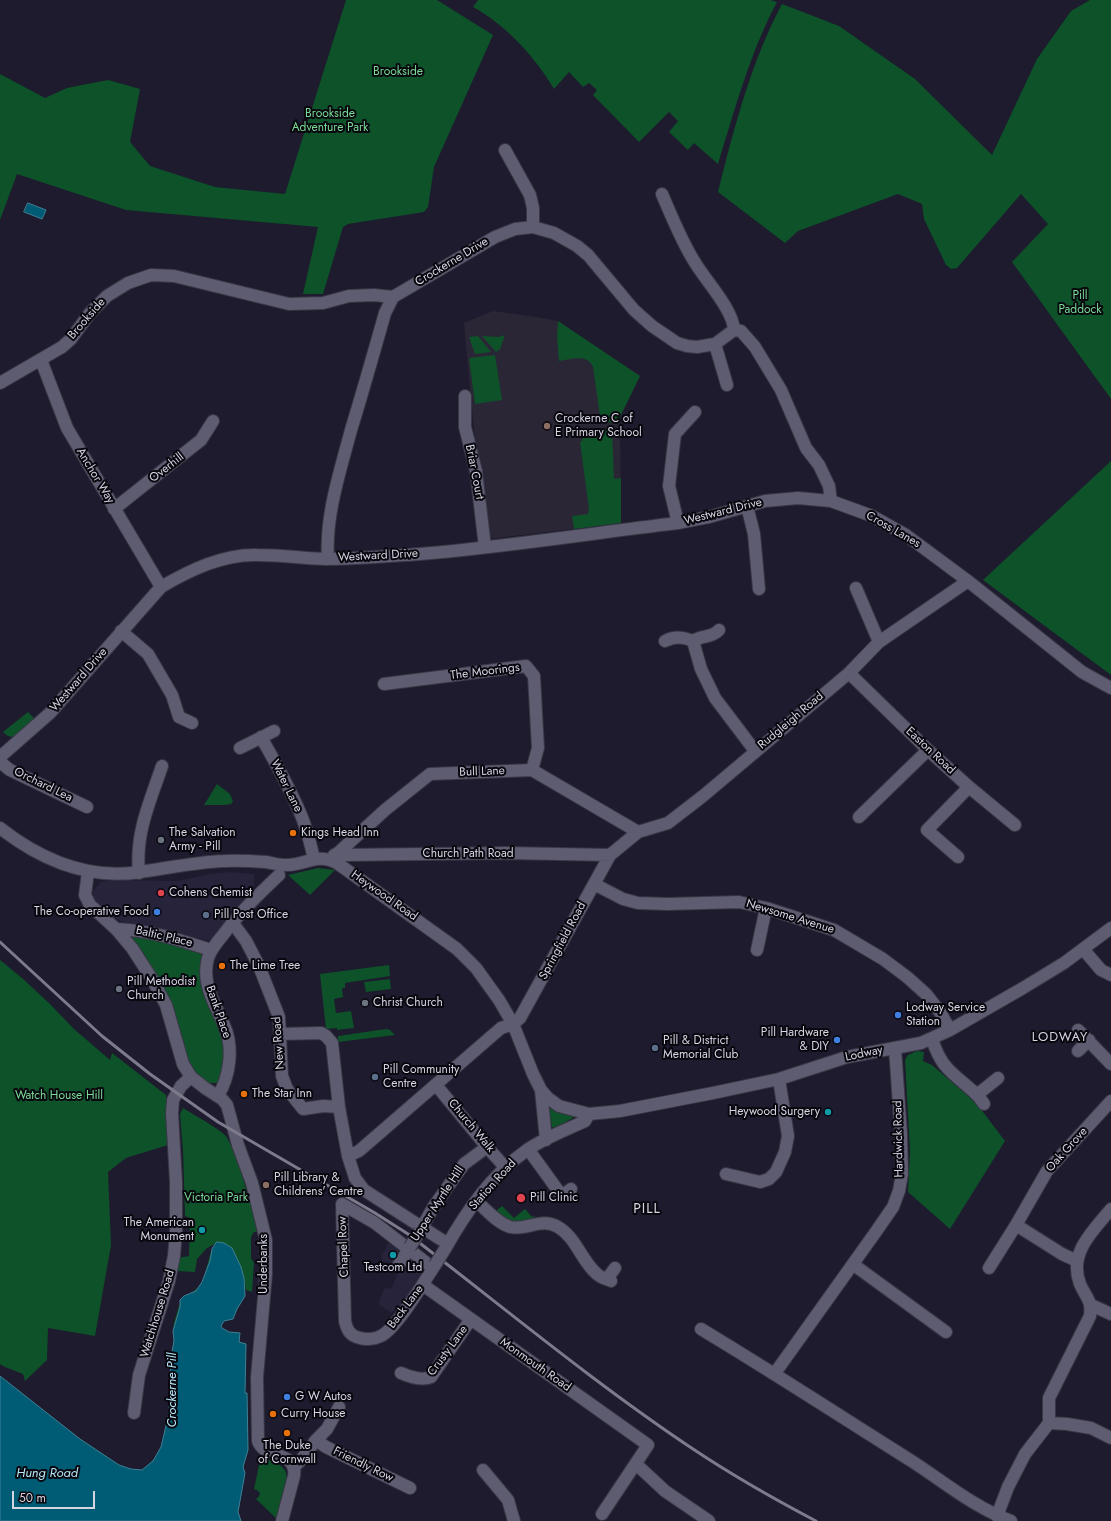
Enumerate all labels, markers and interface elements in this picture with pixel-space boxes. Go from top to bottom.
park label: Brookside [373,65,423,79]
park label: Brookside Adventure Park [292,107,368,135]
street label: Crockerne Drive [413,235,491,289]
park label: Pill Paddock [1058,289,1102,317]
street label: Brookside [65,295,109,343]
place label: Crockerne C of E Primary School [555,412,642,440]
marker: Crockerne C of E Primary School [542,421,552,431]
street label: Briar Court [462,443,486,501]
street label: Anchor Way [73,446,117,506]
street label: Overhill [147,450,187,486]
street label: Westward Drive [682,495,764,529]
street label: Cross Lanes [863,509,923,551]
street label: Westward Drive [338,547,418,565]
street label: Westward Drive [47,645,111,715]
street label: The Moorings [450,661,520,683]
street label: Rudgleigh Road [755,689,827,753]
street label: Easton Road [902,724,958,778]
street label: Water Lane [267,757,305,815]
street label: Bull Lane [459,764,505,780]
street label: Orchard Lea [11,765,75,805]
place label: The Salvation Army - Pill [169,826,236,854]
place label: Kings Head Inn [301,826,379,840]
marker: Kings Head Inn [288,828,298,838]
marker: The Salvation Army - Pill [156,835,166,845]
street label: Church Path Road [422,847,514,861]
street label: Heywood Road [348,868,420,924]
place label: Cohens Chemist [169,886,252,900]
marker: Cohens Chemist [156,888,166,898]
street label: Newsome Avenue [744,897,836,937]
street label: Springfield Road [537,900,589,982]
place label: The Co-operative Food [34,905,149,919]
marker: The Co-operative Food [152,907,162,917]
place label: Pill Post Office [214,908,288,922]
marker: Pill Post Office [201,910,211,920]
street label: Baltic Place [134,924,194,950]
place label: The Lime Tree [230,959,300,973]
marker: The Lime Tree [217,961,227,971]
place label: Pill Methodist Church [127,975,195,1003]
marker: Pill Methodist Church [114,984,124,994]
street label: Bank Place [202,984,234,1040]
place label: Christ Church [373,996,443,1010]
marker: Christ Church [360,998,370,1008]
place label: Lodway Service Station [906,1001,985,1029]
marker: Lodway Service Station [893,1010,903,1020]
street label: New Road [270,1016,288,1070]
place label: Pill Hardware & DIY [761,1026,829,1054]
district label: LODWAY [1032,1030,1088,1046]
place label: Pill & District Memorial Club [663,1034,738,1062]
marker: Pill Hardware & DIY [832,1035,842,1045]
marker: Pill & District Memorial Club [650,1043,660,1053]
street label: Lodway [844,1043,884,1065]
place label: Pill Community Centre [383,1063,459,1091]
marker: Pill Community Centre [370,1072,380,1082]
place label: The Star Inn [252,1087,312,1101]
park label: Watch House Hill [15,1089,103,1103]
marker: The Star Inn [239,1089,249,1099]
street label: Church Walk [445,1097,497,1155]
street label: Hardwick Road [891,1100,907,1178]
place label: Heywood Surgery [729,1105,820,1119]
marker: Heywood Surgery [823,1107,833,1117]
street label: Oak Grove [1043,1125,1091,1175]
street label: Station Road [466,1157,520,1213]
street label: Upper Myrtle Hill [408,1164,468,1244]
place label: Pill Library & Childrens' Centre [274,1171,363,1199]
marker: Pill Library & Childrens' Centre [261,1180,271,1190]
park label: Victoria Park [184,1191,248,1205]
place label: Pill Clinic [530,1191,578,1205]
marker: Pill Clinic [515,1192,527,1204]
district label: PILL [633,1202,661,1218]
place label: The American Monument [124,1216,194,1244]
street label: Chapel Row [336,1216,352,1278]
marker: The American Monument [197,1225,207,1235]
street label: Underbanks [257,1234,271,1294]
marker: Testcom Ltd [388,1250,398,1260]
place label: Testcom Ltd [364,1261,422,1275]
street label: Watchhouse Road [138,1268,178,1360]
street label: Back Lane [385,1282,427,1332]
street label: Crusty Lane [425,1323,471,1379]
street label: Monmouth Road [497,1335,573,1395]
water label: Crockerne Pill [165,1353,181,1427]
place label: G W Autos [295,1390,352,1404]
marker: G W Autos [282,1392,292,1402]
place label: Curry House [281,1407,345,1421]
marker: Curry House [268,1409,278,1419]
marker: The Duke of Cornwall [282,1428,292,1438]
place label: The Duke of Cornwall [258,1439,316,1467]
street label: Friendly Row [331,1444,395,1486]
water label: Hung Road [16,1466,78,1482]
scale bar [14,1483,97,1509]
text: 50 m [19,1489,46,1507]

